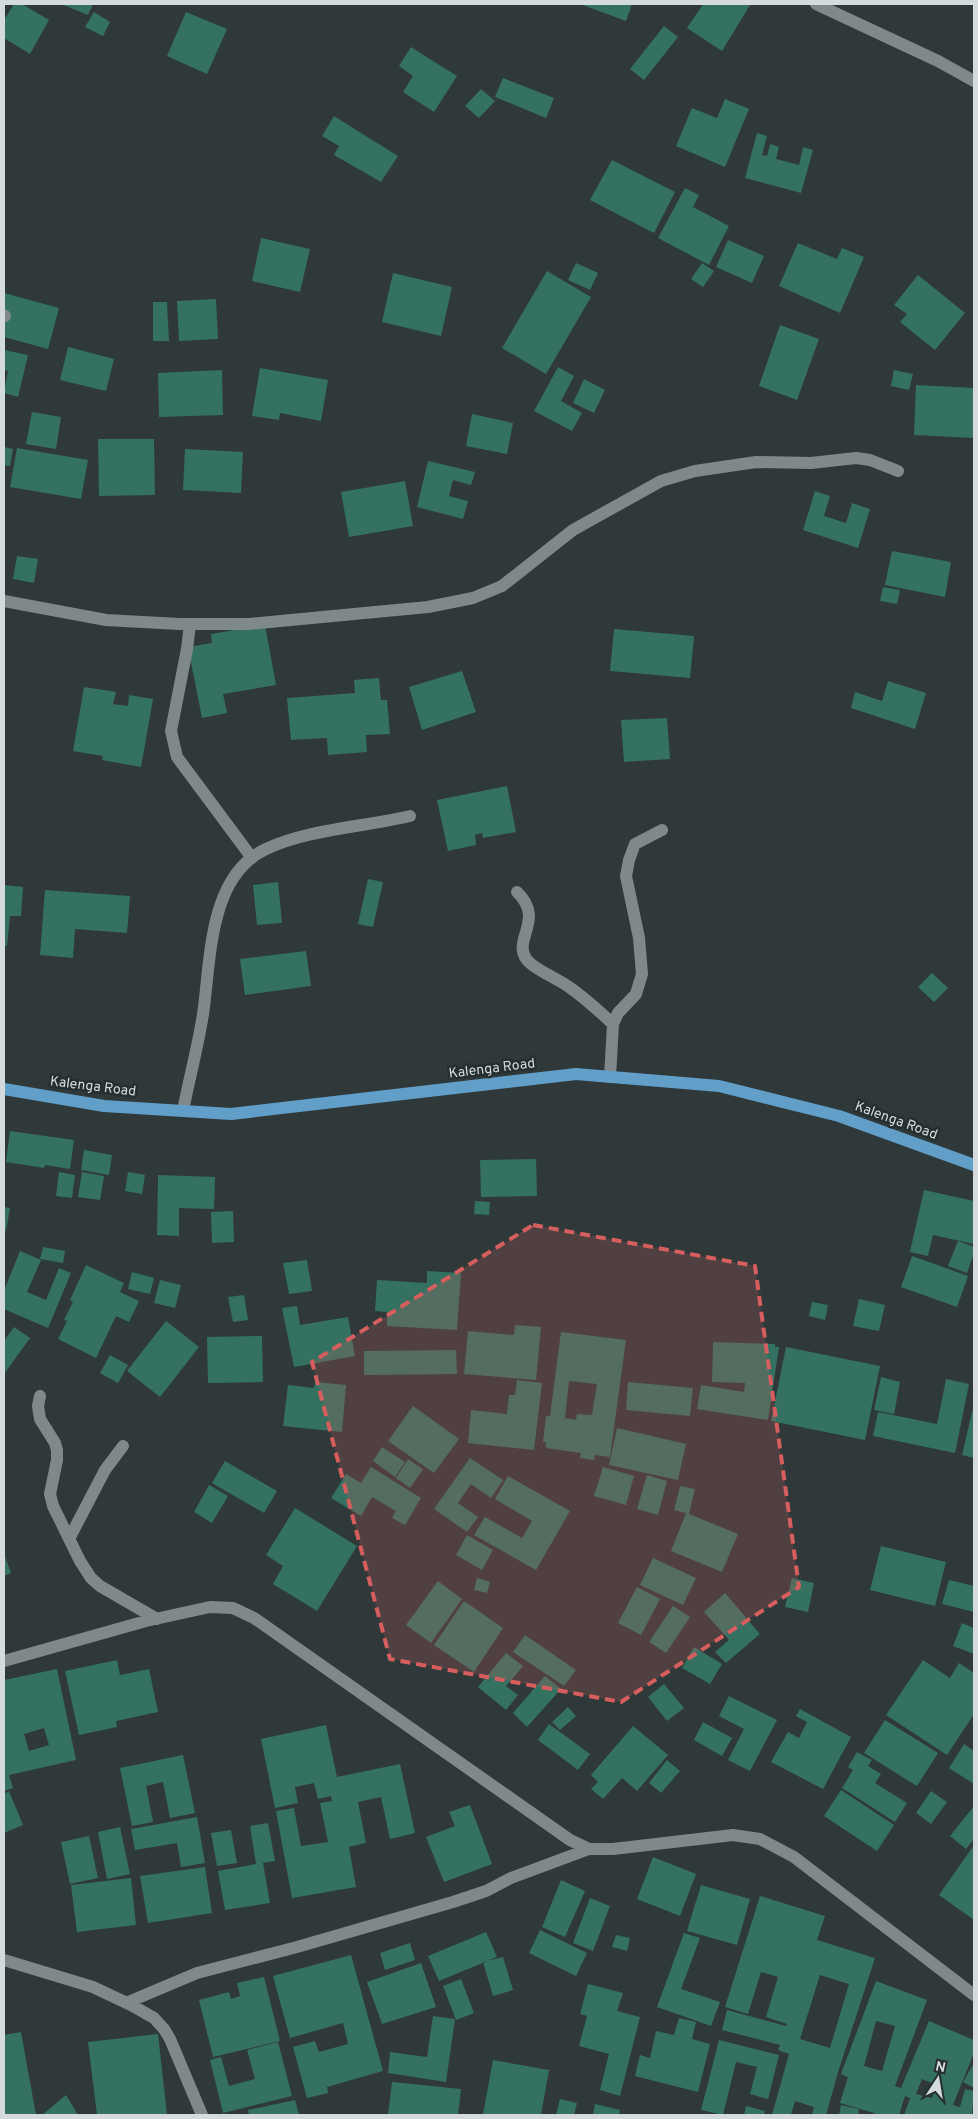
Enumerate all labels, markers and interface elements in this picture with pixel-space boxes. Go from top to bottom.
street label: Kalenga Road [448,1055,536,1083]
street label: Kalenga Road [49,1073,137,1101]
street label: Kalenga Road [852,1098,940,1144]
north arrow [913,2054,963,2104]
text: N [934,2058,947,2077]

